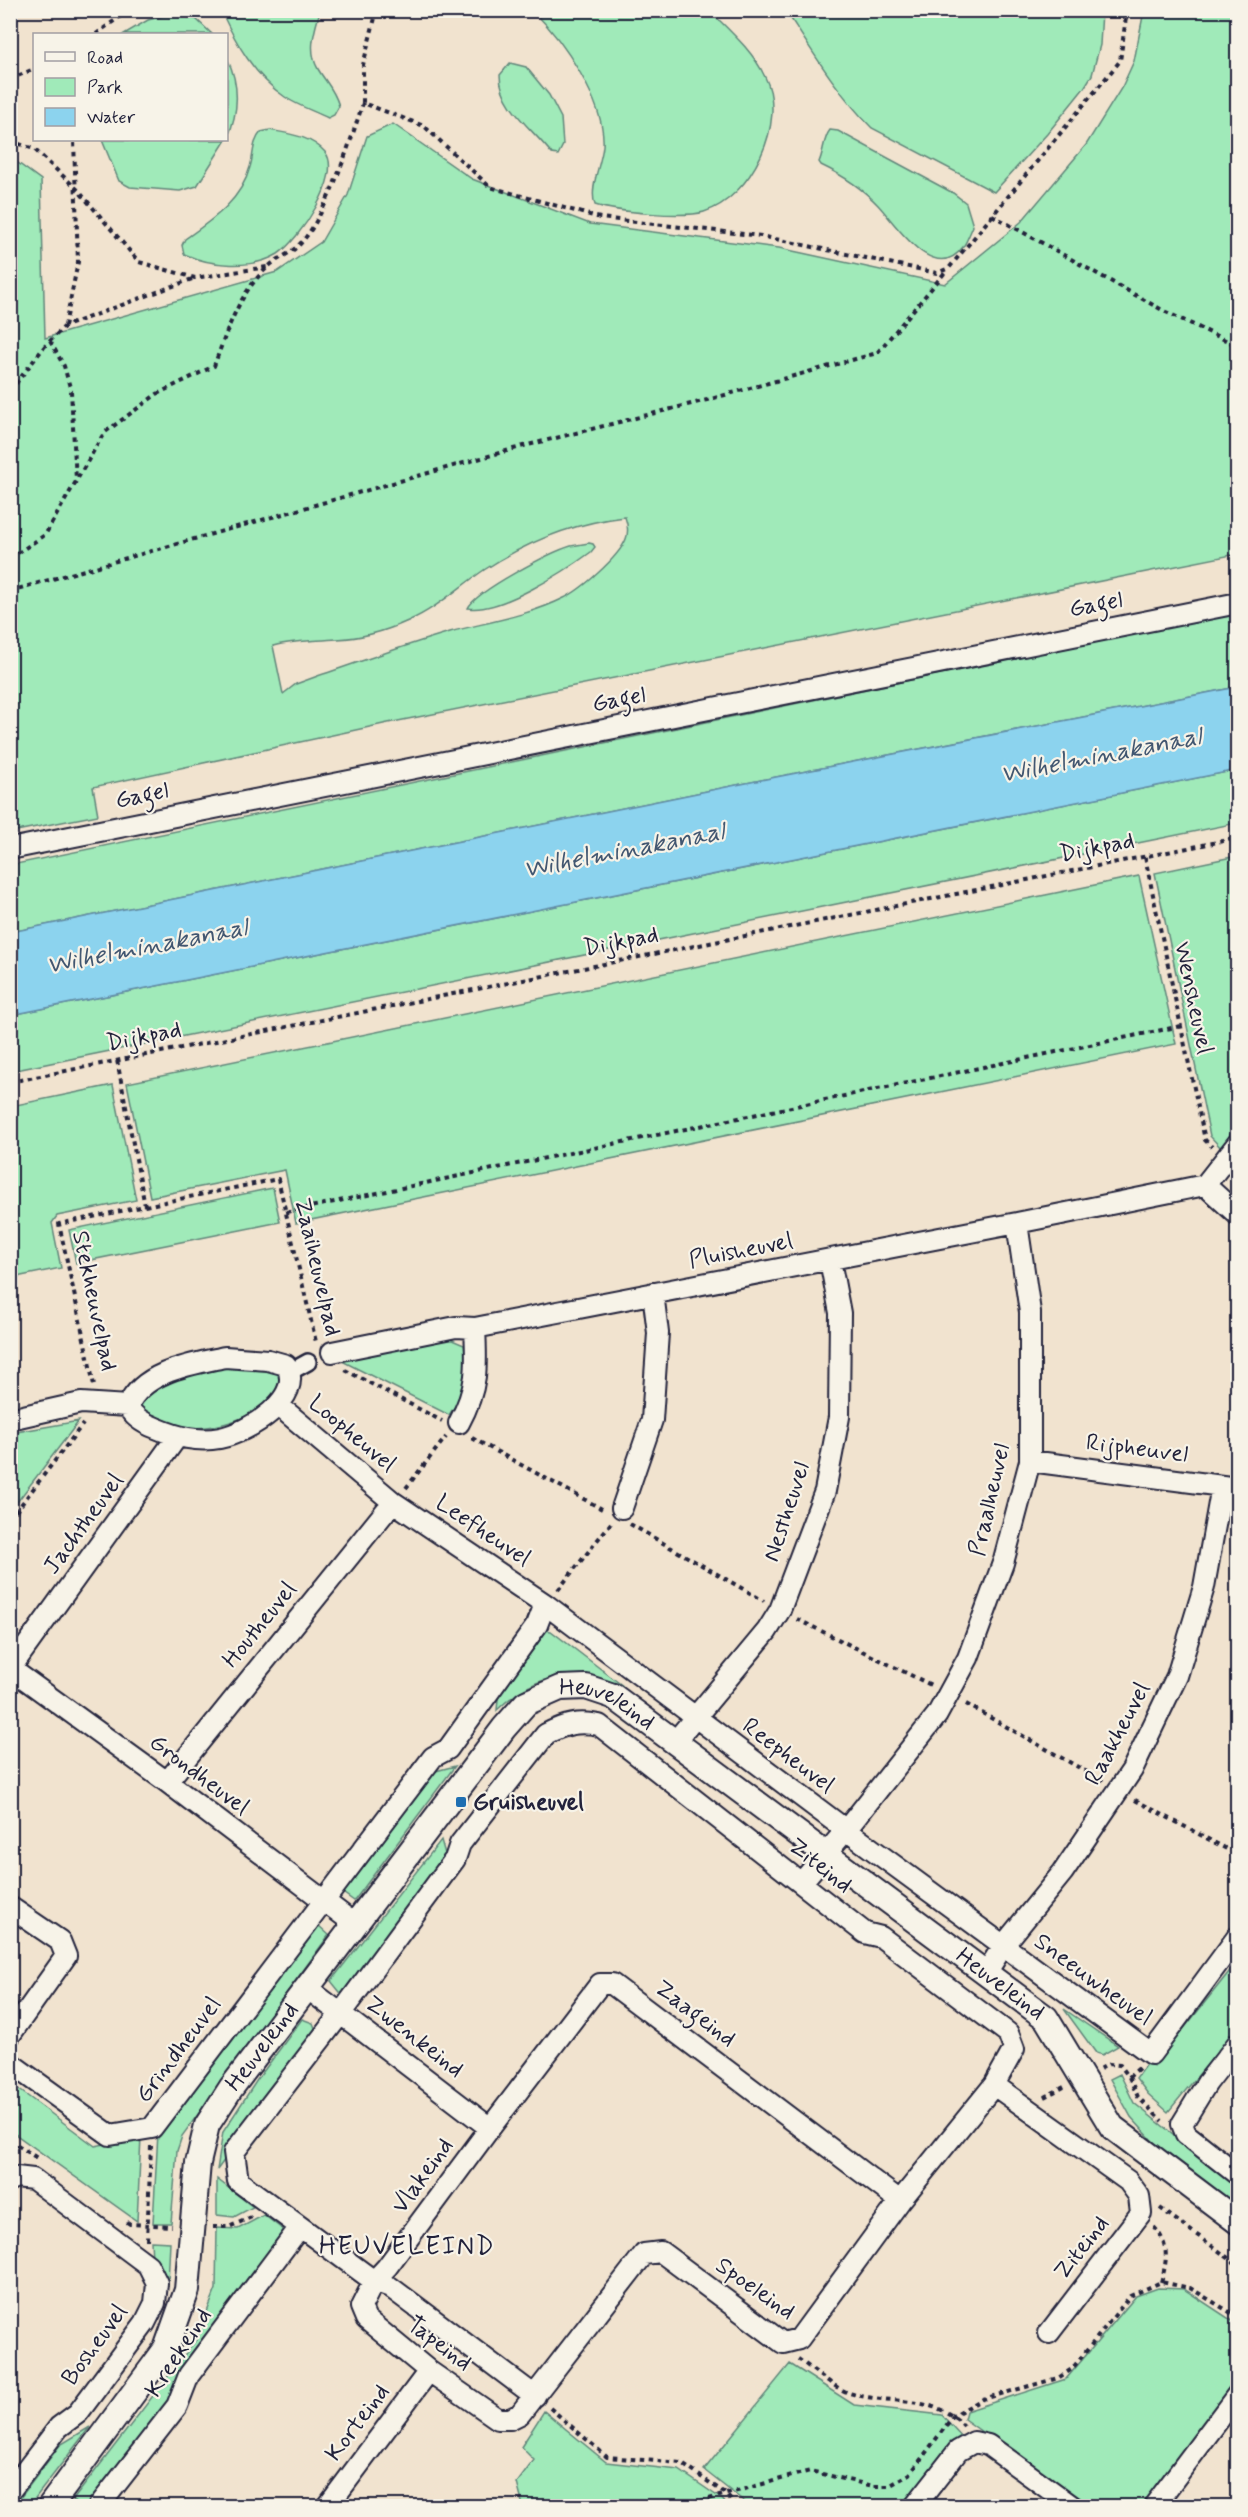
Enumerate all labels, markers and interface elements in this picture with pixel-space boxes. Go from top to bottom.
legend [33,33,228,141]
text: Road [87,46,123,70]
text: Park [87,76,123,100]
text: Water [87,106,136,130]
street label: Gagel [1067,585,1126,628]
street label: Gagel [590,680,649,723]
water label: Wilhelminakanaal [998,719,1208,792]
street label: Gagel [112,775,172,820]
water label: Wilhelminakanaal [521,814,731,887]
street label: Dijkpad [1057,826,1137,870]
water label: Wilhelminakanaal [44,910,254,983]
street label: Dijkpad [581,920,661,964]
street label: Wensheuvel [1166,939,1220,1057]
street label: Dijkpad [104,1015,184,1059]
street label: Zaaiheuvelpad [286,1195,348,1339]
street label: Pluisheuvel [686,1226,796,1276]
street label: Stekheuvelpad [64,1228,124,1374]
street label: Loopheuvel [302,1388,402,1480]
street label: Rijpheuvel [1084,1427,1190,1471]
street label: Praalheuvel [962,1441,1018,1559]
street label: Nestheuvel [756,1458,818,1566]
street label: Jachtheuvel [37,1467,131,1581]
street label: Leefheuvel [429,1488,537,1574]
street label: Houtheuvel [216,1575,304,1675]
street label: Heuveleind [559,1671,661,1738]
street label: Raakheuvel [1078,1677,1158,1791]
street label: Reepheuvel [736,1711,841,1801]
street label: Grondheuvel [143,1727,256,1823]
place label: Gruisheuvel [473,1787,584,1818]
marker: Gruisheuvel [454,1795,468,1809]
street label: Ziteind [782,1831,858,1901]
street label: Sneeuwheuvel [1028,1927,1158,2033]
street label: Heuveleind [949,1941,1051,2028]
street label: Zaageind [646,1973,742,2057]
street label: Zwenkeind [358,1989,470,2085]
street label: Grindheuvel [129,1991,229,2109]
street label: Heuveleind [218,1996,306,2098]
street label: Vlakeind [385,2132,461,2220]
street label: Ziteind [1047,2210,1117,2286]
district label: HEUVELEIND [319,2230,495,2264]
street label: Spoeleind [709,2250,801,2328]
street label: Bosheuvel [55,2298,135,2392]
street label: Kreekeind [139,2302,219,2404]
street label: Tapeind [400,2309,478,2379]
street label: Korteind [319,2378,397,2468]

